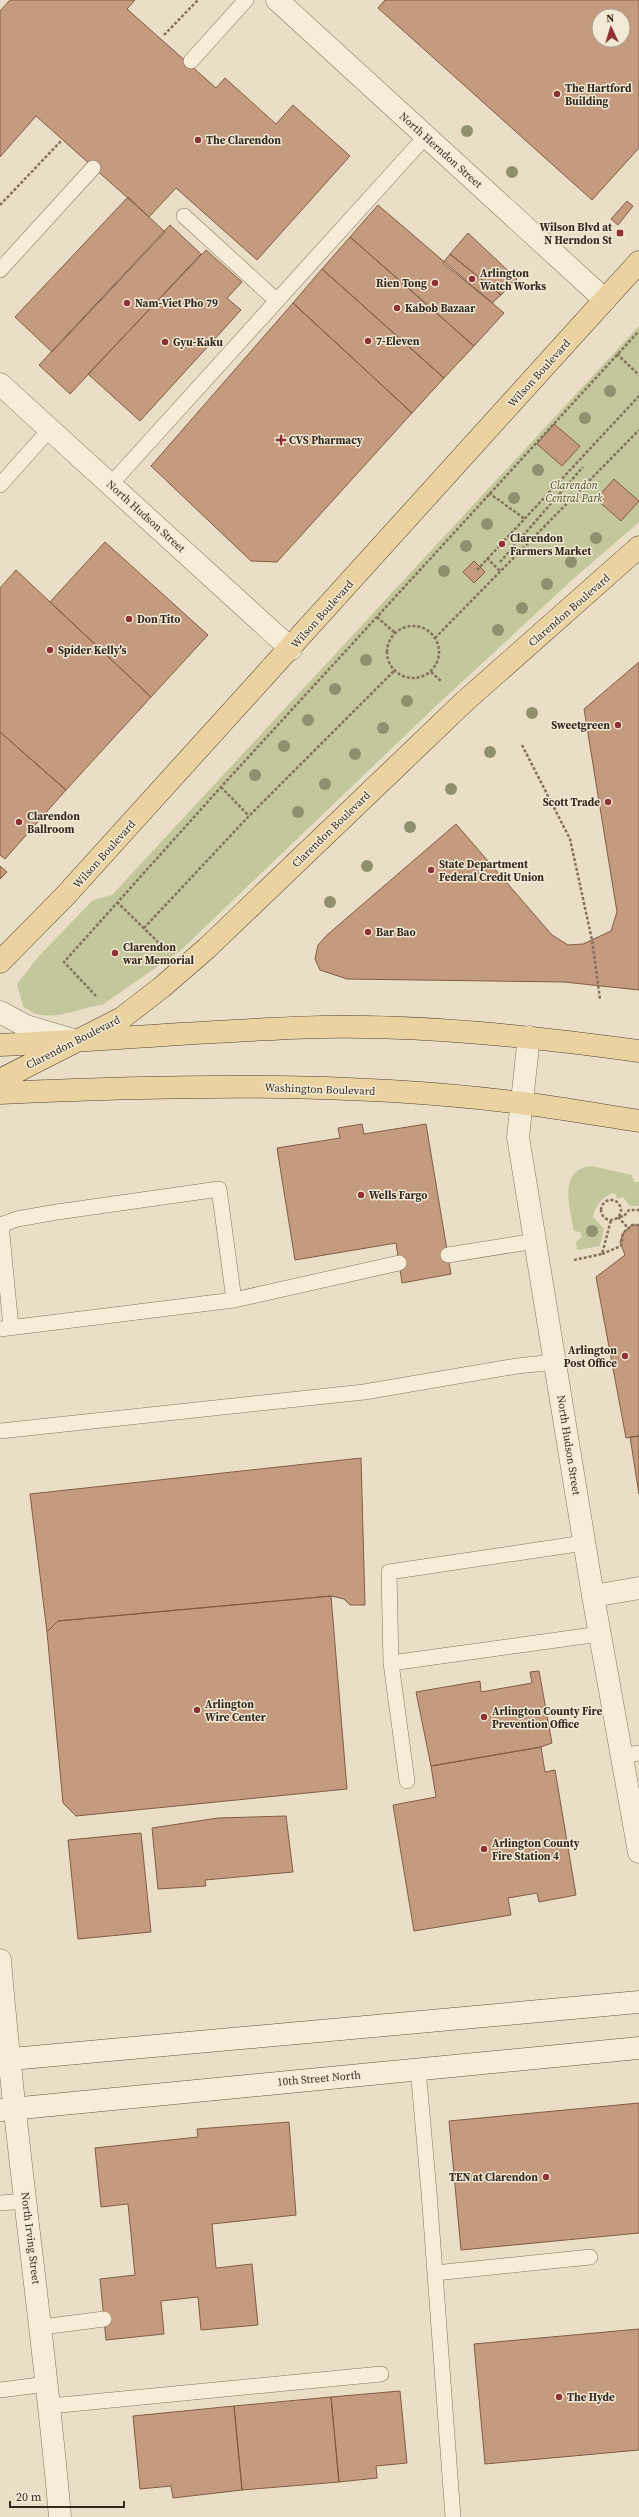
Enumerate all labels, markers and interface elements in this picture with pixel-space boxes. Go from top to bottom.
north arrow [591,8,631,48]
text: N [606,11,615,26]
place label: The Hartford Building [565,81,632,109]
marker: The Hartford Building [552,89,562,99]
street label: North Herndon Street [396,109,486,192]
place label: The Clarendon [206,133,281,148]
marker: The Clarendon [193,135,203,145]
place label: Wilson Blvd at N Herndon St [540,220,613,248]
marker: Wilson Blvd at N Herndon St [615,228,625,238]
place label: Arlington Watch Works [480,266,546,294]
marker: Arlington Watch Works [467,274,477,284]
place label: Rien Tong [376,276,427,291]
marker: Rien Tong [430,278,440,288]
place label: Nam-Viet Pho 79 [135,296,218,311]
marker: Nam-Viet Pho 79 [122,298,132,308]
place label: Kabob Bazaar [405,301,476,316]
marker: Kabob Bazaar [392,303,402,313]
place label: 7-Eleven [376,334,420,349]
place label: Gyu-Kaku [173,335,223,350]
marker: 7-Eleven [363,336,373,346]
street label: Wilson Boulevard [505,336,574,411]
marker: Gyu-Kaku [160,337,170,347]
place label: CVS Pharmacy [289,433,363,448]
marker: CVS Pharmacy [276,435,286,445]
street label: North Hudson Street [103,477,189,556]
park label: Clarendon Central Park [545,478,603,506]
place label: Clarendon Farmers Market [510,531,592,559]
marker: Clarendon Farmers Market [497,539,507,549]
street label: Clarendon Boulevard [525,570,614,650]
street label: Wilson Boulevard [288,577,357,652]
place label: Don Tito [137,612,180,627]
marker: Don Tito [124,614,134,624]
place label: Spider Kelly's [58,643,127,658]
marker: Spider Kelly's [45,645,55,655]
place label: Sweetgreen [551,718,610,733]
marker: Sweetgreen [613,720,623,730]
street label: Clarendon Boulevard [289,787,374,871]
place label: Scott Trade [543,795,600,810]
marker: Scott Trade [603,797,613,807]
place label: Clarendon Ballroom [27,809,80,837]
marker: Clarendon Ballroom [14,817,24,827]
street label: Wilson Boulevard [70,817,139,892]
place label: State Department Federal Credit Union [439,857,544,885]
marker: State Department Federal Credit Union [426,865,436,875]
place label: Bar Bao [376,925,416,940]
marker: Bar Bao [363,927,373,937]
place label: Clarendon war Memorial [122,940,195,968]
marker: Clarendon war Memorial [110,948,120,958]
street label: Clarendon Boulevard [24,1012,124,1073]
street label: Washington Boulevard [264,1080,376,1099]
place label: Wells Fargo [369,1188,427,1203]
marker: Wells Fargo [356,1190,366,1200]
place label: Arlington Post Office [564,1343,617,1371]
marker: Arlington Post Office [620,1351,630,1361]
street label: North Hudson Street [553,1394,584,1497]
place label: Arlington Wire Center [205,1697,267,1725]
place label: Arlington County Fire Prevention Office [492,1704,602,1732]
marker: Arlington Wire Center [192,1705,202,1715]
marker: Arlington County Fire Prevention Office [479,1712,489,1722]
place label: Arlington County Fire Station 4 [492,1836,580,1864]
marker: Arlington County Fire Station 4 [479,1844,489,1854]
street label: 10th Street North [277,2067,362,2090]
place label: TEN at Clarendon [449,2170,538,2185]
marker: TEN at Clarendon [541,2172,551,2182]
street label: North Irving Street [17,2191,44,2285]
place label: The Hyde [567,2390,615,2405]
marker: The Hyde [554,2392,564,2402]
scale bar [10,2483,124,2509]
text: 20 m [16,2489,42,2505]

